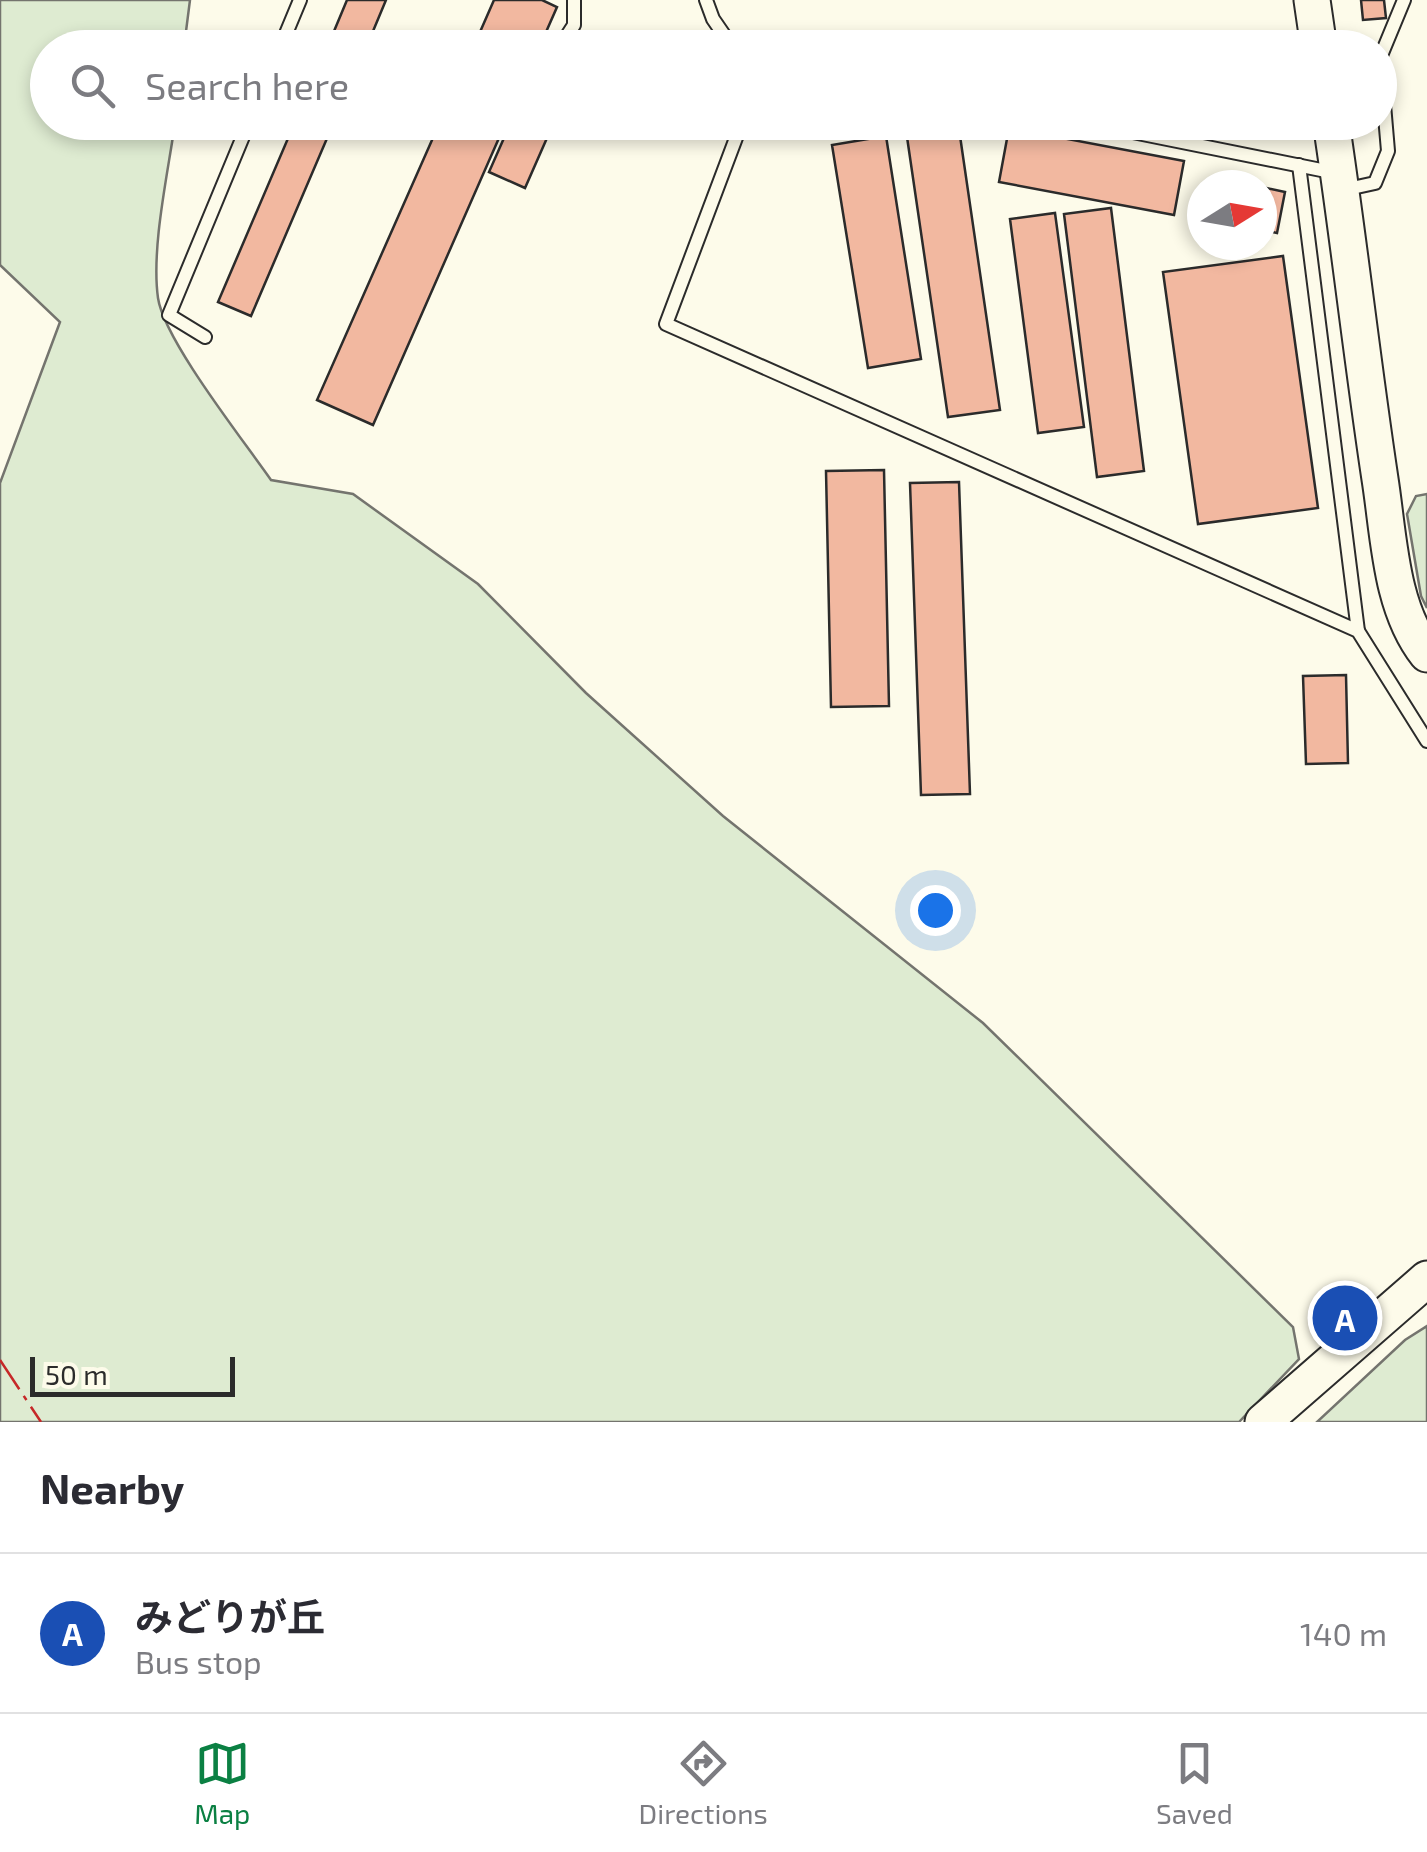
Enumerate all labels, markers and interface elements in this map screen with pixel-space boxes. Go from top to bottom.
search box [30,30,1397,140]
icon: search [65,58,120,113]
text: Search here [145,62,349,108]
north arrow [1187,170,1277,260]
your location [910,885,961,936]
pin: A [1312,1280,1378,1356]
scale bar [30,1352,235,1396]
text: 50 m [45,1357,108,1391]
text: Nearby [40,1462,184,1512]
text: みどりが丘 [135,1593,325,1639]
text: A [62,1614,83,1652]
text: 140 m [1300,1614,1387,1652]
text: Bus stop [135,1642,262,1680]
tab: Map [194,1736,250,1830]
tab: Directions [639,1736,768,1830]
tab: Saved [1156,1736,1233,1830]

